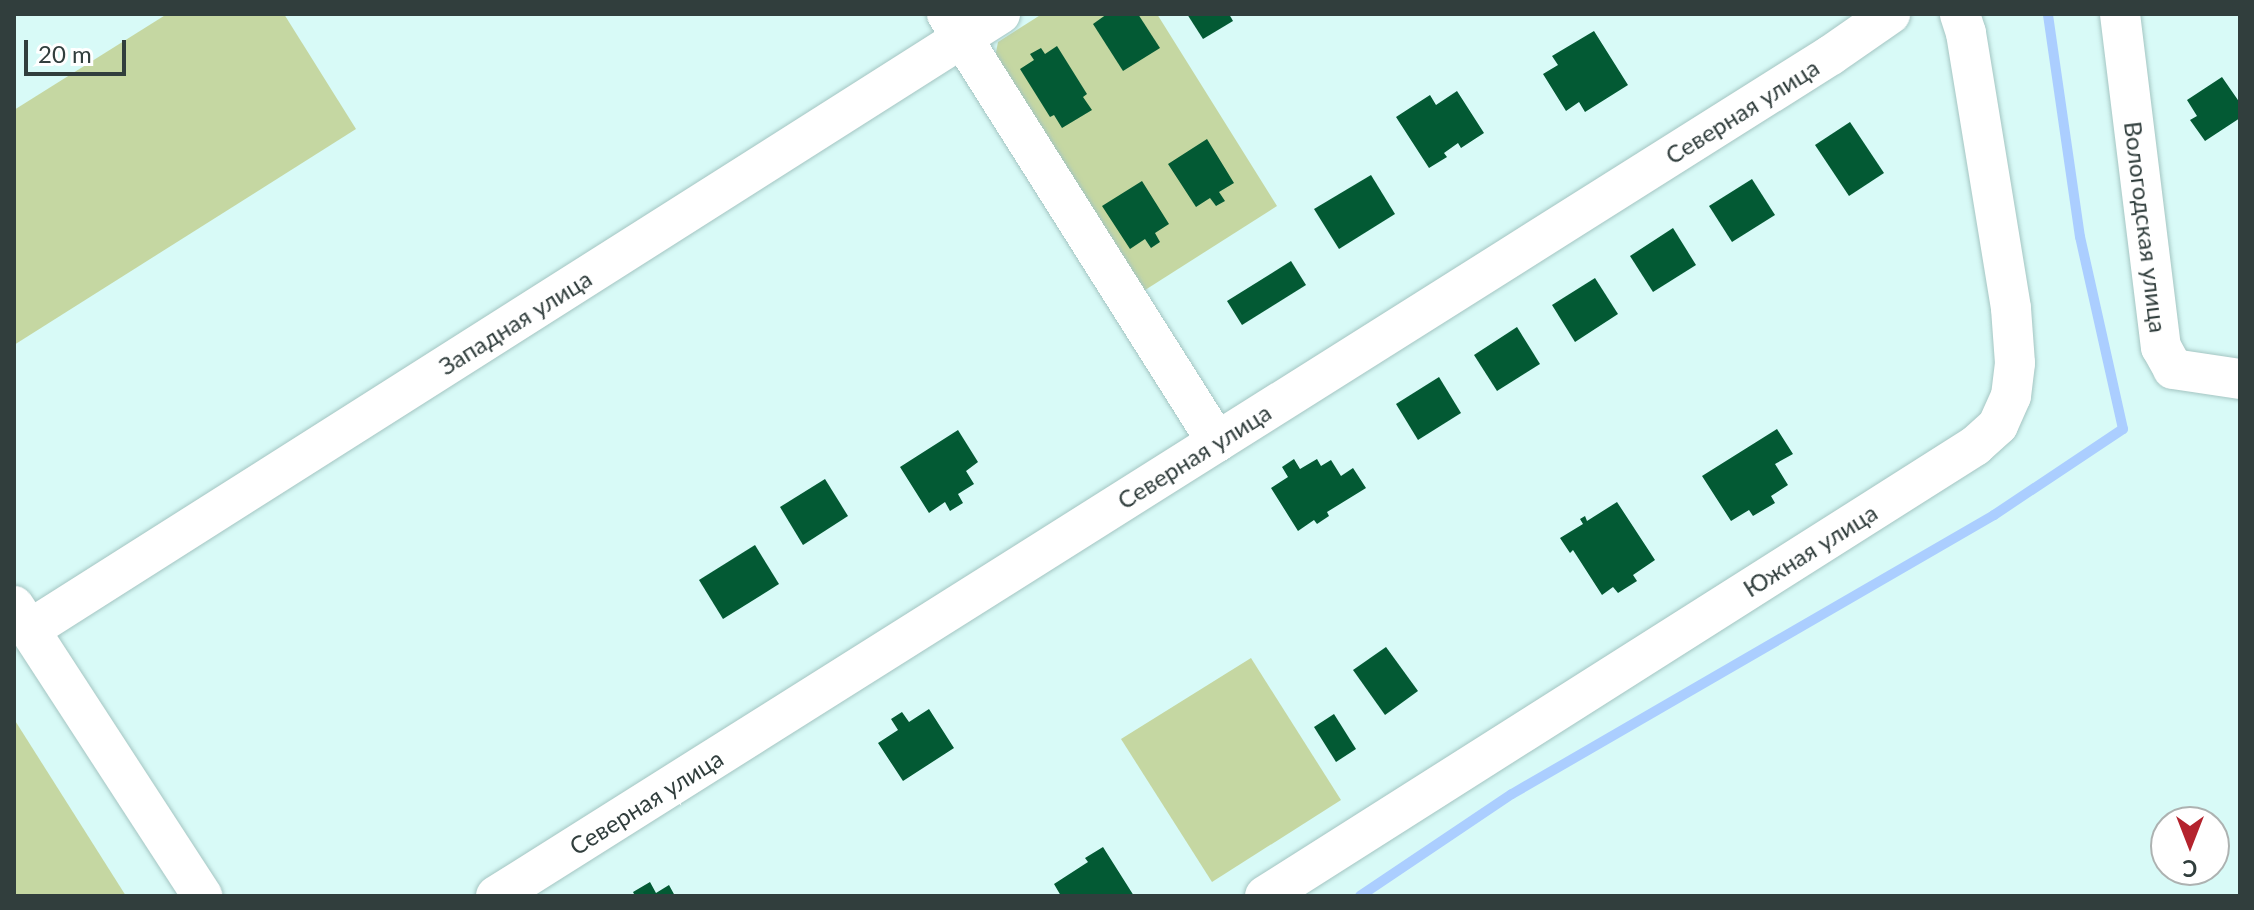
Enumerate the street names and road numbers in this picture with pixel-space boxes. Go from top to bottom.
street label: Северная улица [1660,52,1824,170]
street label: Вологодская улица [2119,120,2173,334]
street label: Западная улица [433,263,597,381]
street label: Северная улица [1112,397,1276,515]
street label: Южная улица [1738,497,1882,603]
street label: Северная улица [564,743,728,861]

